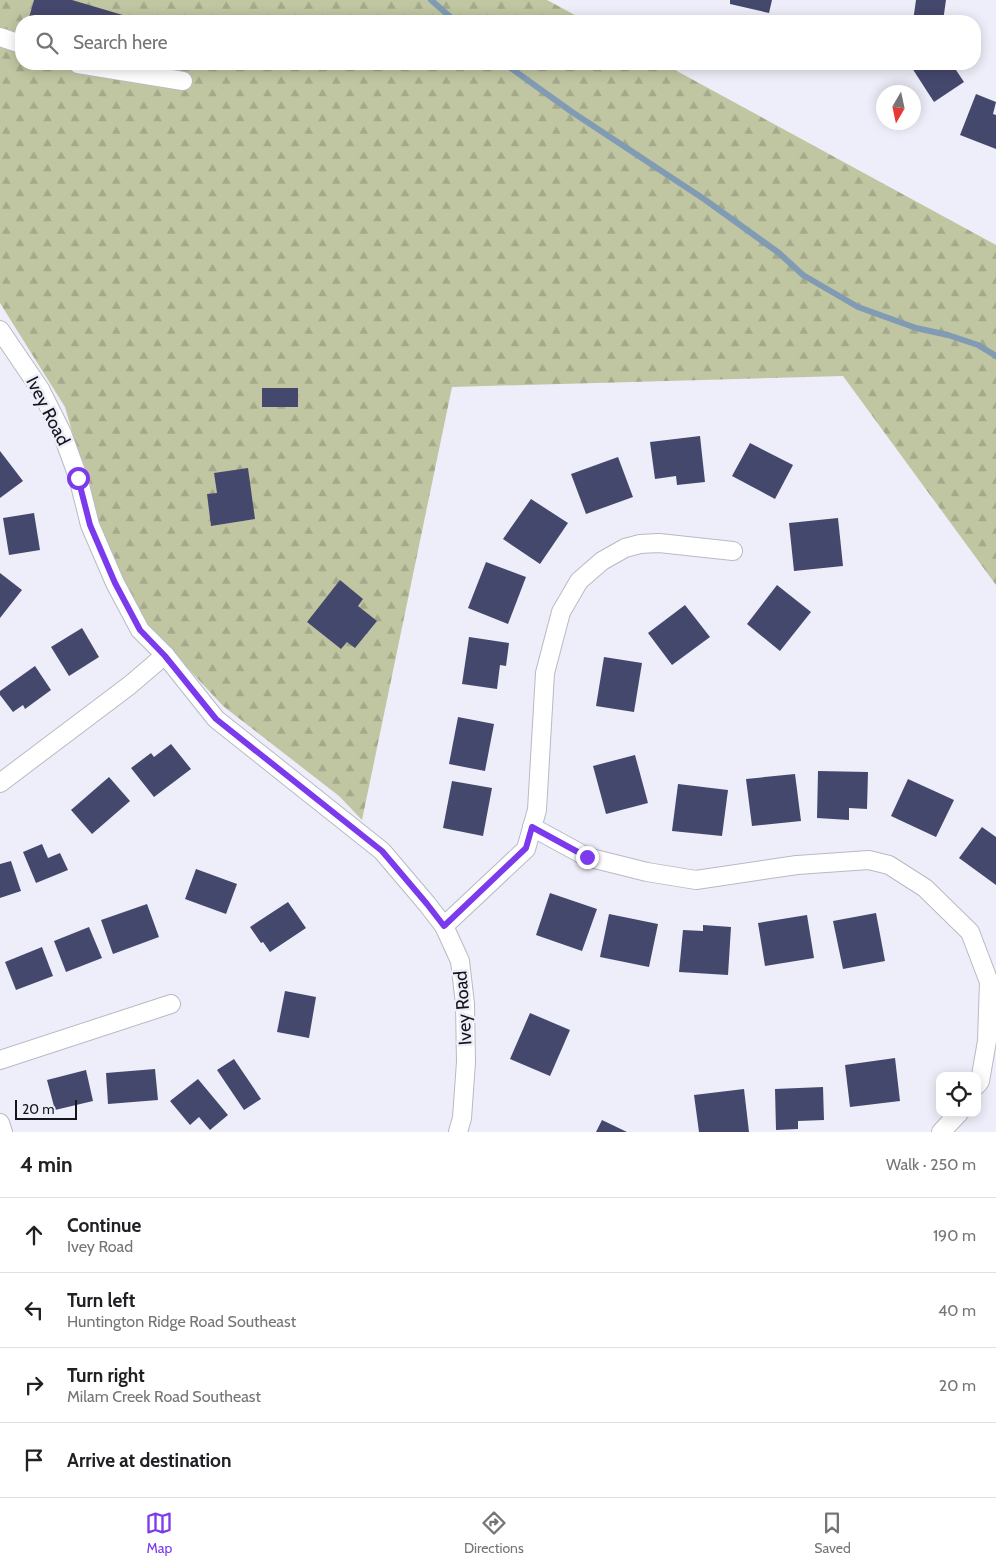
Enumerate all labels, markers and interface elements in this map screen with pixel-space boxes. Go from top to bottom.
search box [15,15,981,70]
icon: search [33,29,61,57]
text: Search here [73,31,167,54]
north arrow [876,85,921,130]
street label: Ivey Road [21,373,75,449]
route start [67,467,90,490]
route end [576,846,599,869]
street label: Ivey Road [449,970,477,1046]
map controls [936,1072,981,1117]
button: locate [936,1072,981,1117]
scale bar [15,1097,78,1120]
text: 20 m [22,1100,55,1118]
text: 4 min [20,1152,73,1177]
text: Walk · 250 m [886,1155,976,1174]
text: Continue [67,1214,141,1237]
icon: ahead [20,1221,48,1249]
text: 190 m [933,1226,976,1245]
text: Ivey Road [67,1237,133,1256]
text: Turn left [67,1289,135,1312]
icon: left [20,1296,48,1324]
text: 40 m [938,1301,976,1320]
text: Huntington Ridge Road Southeast [67,1312,296,1331]
text: Turn right [67,1364,145,1387]
icon: right [20,1371,48,1399]
text: 20 m [939,1376,976,1395]
text: Milam Creek Road Southeast [67,1387,261,1406]
icon: arrive [20,1446,48,1474]
text: Arrive at destination [67,1449,231,1472]
tab: Map [145,1509,173,1557]
tab: Directions [464,1509,524,1557]
tab: Saved [814,1509,851,1557]

